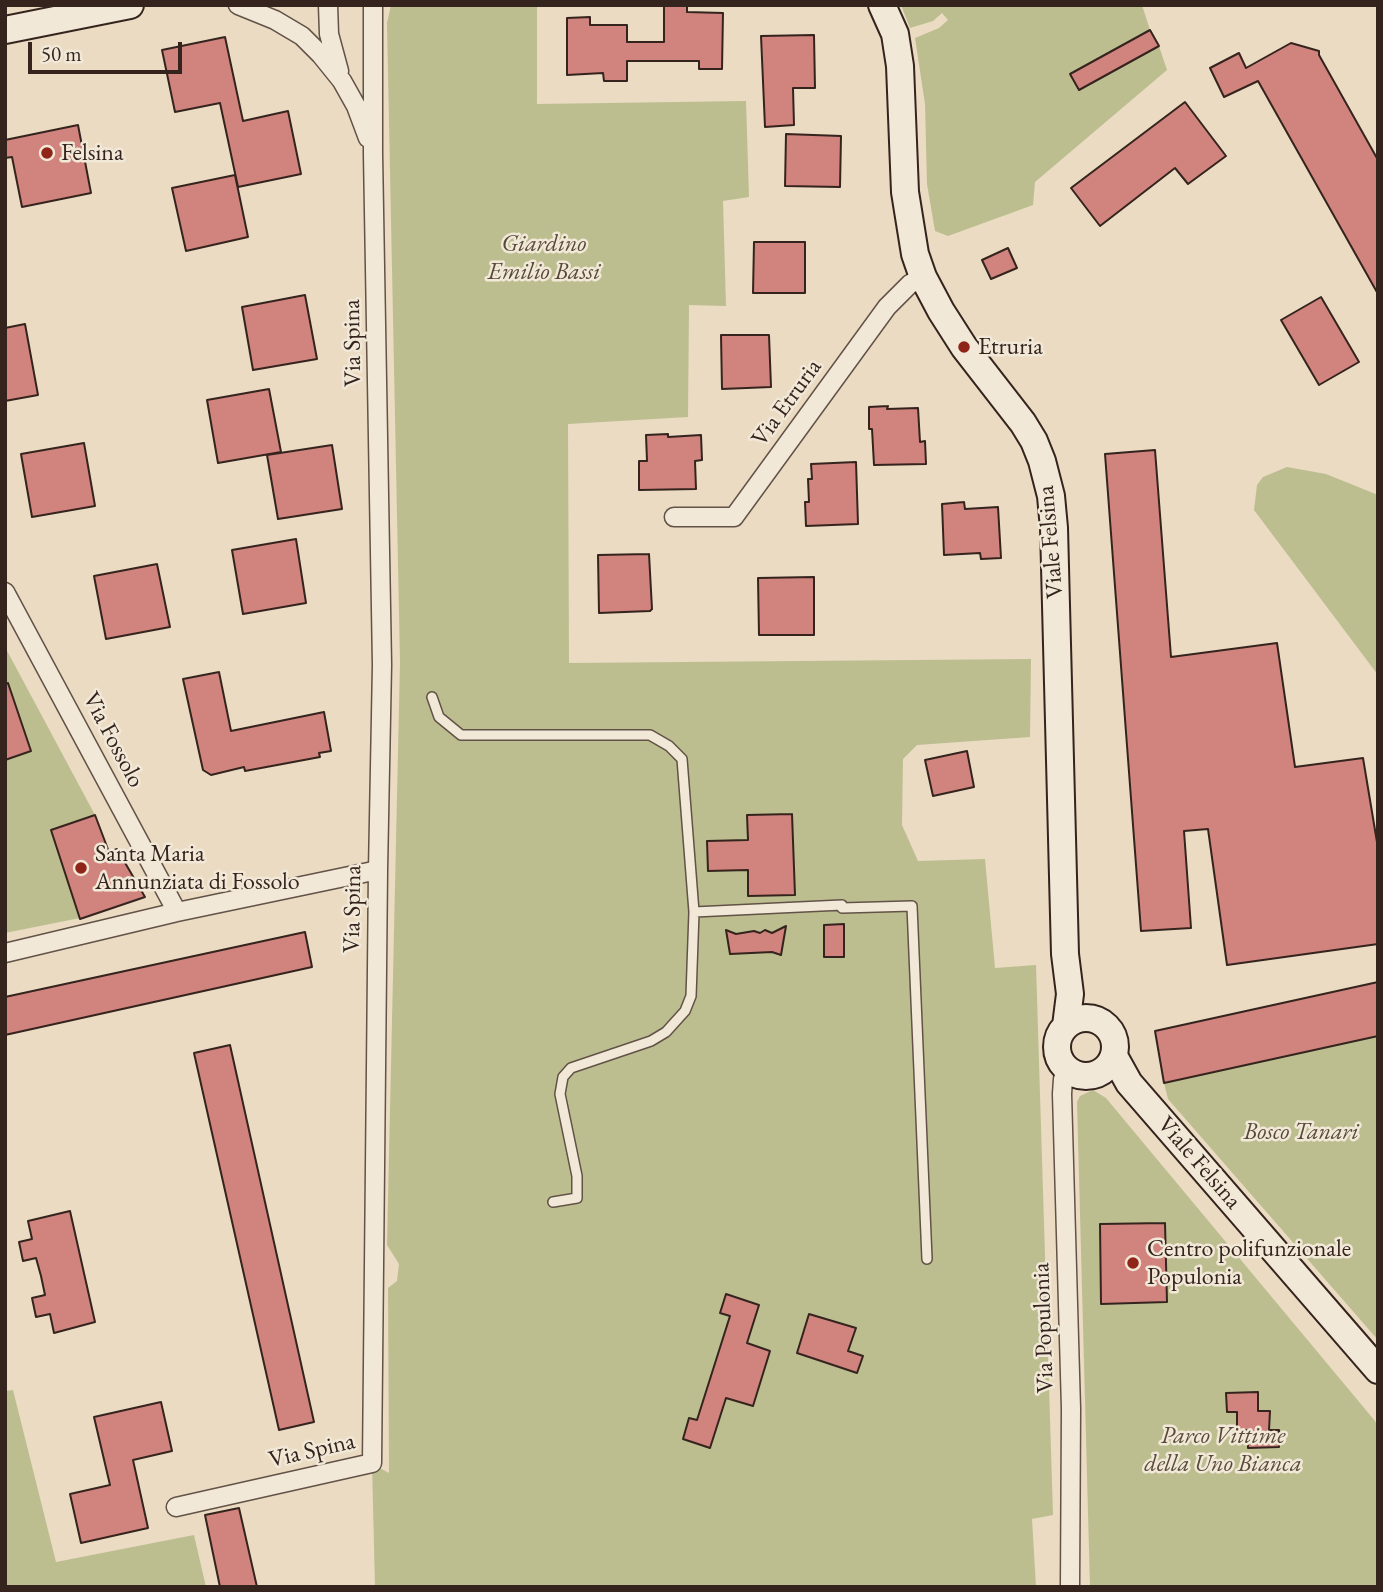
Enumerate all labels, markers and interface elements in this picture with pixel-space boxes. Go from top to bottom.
scale bar [32,28,186,72]
text: 50 m [41,40,82,67]
place label: Felsina [61,139,124,167]
marker: Felsina [39,145,55,161]
park label: Giardino Emilio Bassi [488,230,600,286]
street label: Via Spina [338,299,368,387]
place label: Etruria [978,333,1043,361]
marker: Etruria [956,339,972,355]
street label: Via Etruria [746,354,828,452]
street label: Viale Felsina [1032,484,1070,600]
street label: Via Fossolo [76,687,150,793]
place label: Santa Maria Annunziata di Fossolo [95,840,300,896]
marker: Santa Maria Annunziata di Fossolo [73,860,89,876]
street label: Via Spina [338,865,368,953]
street label: Viale Felsina [1151,1111,1247,1215]
park label: Bosco Tanari [1244,1118,1358,1146]
place label: Centro polifunzionale Populonia [1147,1235,1351,1291]
marker: Centro polifunzionale Populonia [1125,1255,1141,1271]
street label: Via Populonia [1027,1262,1061,1394]
park label: Parco Vittime della Uno Bianca [1144,1422,1302,1478]
street label: Via Spina [266,1427,358,1475]

